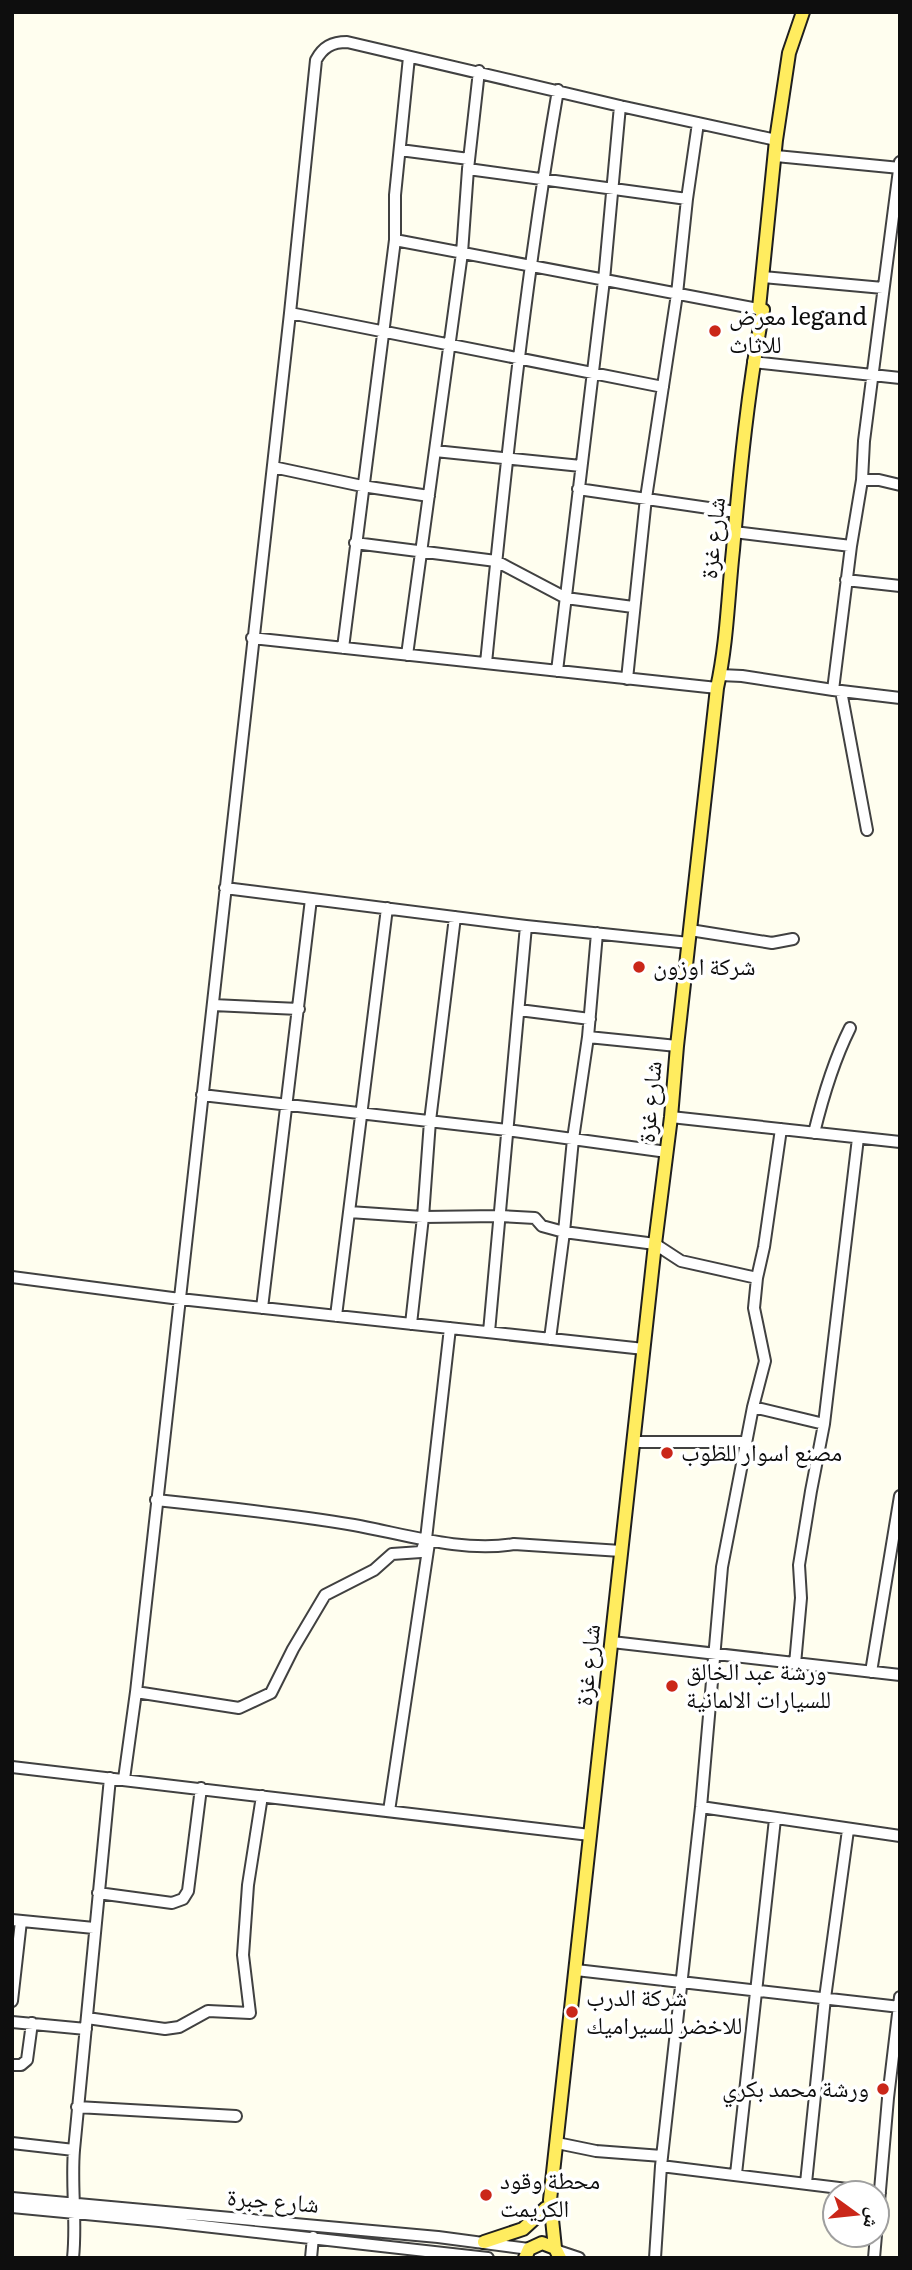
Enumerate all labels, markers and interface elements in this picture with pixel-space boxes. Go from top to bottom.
place label: معرض legand للاثاث [729,297,868,360]
marker: معرض legand للاثاث [707,323,723,339]
street label: شارع غزة [689,495,732,580]
place label: شركة اوزون [653,947,756,982]
marker: شركة اوزون [631,959,647,975]
street label: شارع غزة [627,1059,669,1144]
place label: مصنع اسوار للطوب [681,1433,842,1468]
marker: مصنع اسوار للطوب [659,1445,675,1461]
street label: شارع غزة [564,1622,607,1707]
place label: ورشة عبد الخالق للسيارات الالمانية [686,1652,831,1715]
marker: ورشة عبد الخالق للسيارات الالمانية [664,1678,680,1694]
place label: شركة الدرب للاخضر للسيراميك [586,1978,742,2041]
marker: شركة الدرب للاخضر للسيراميك [564,2004,580,2020]
place label: ورشة محمد بكري [722,2069,869,2108]
marker: ورشة محمد بكري [875,2081,891,2097]
place label: محطة وقود الكريمت [500,2161,600,2224]
street label: شارع جبرة [226,2177,321,2220]
north arrow [821,2179,891,2249]
marker: محطة وقود الكريمت [478,2187,494,2203]
text: ش [857,2205,890,2232]

